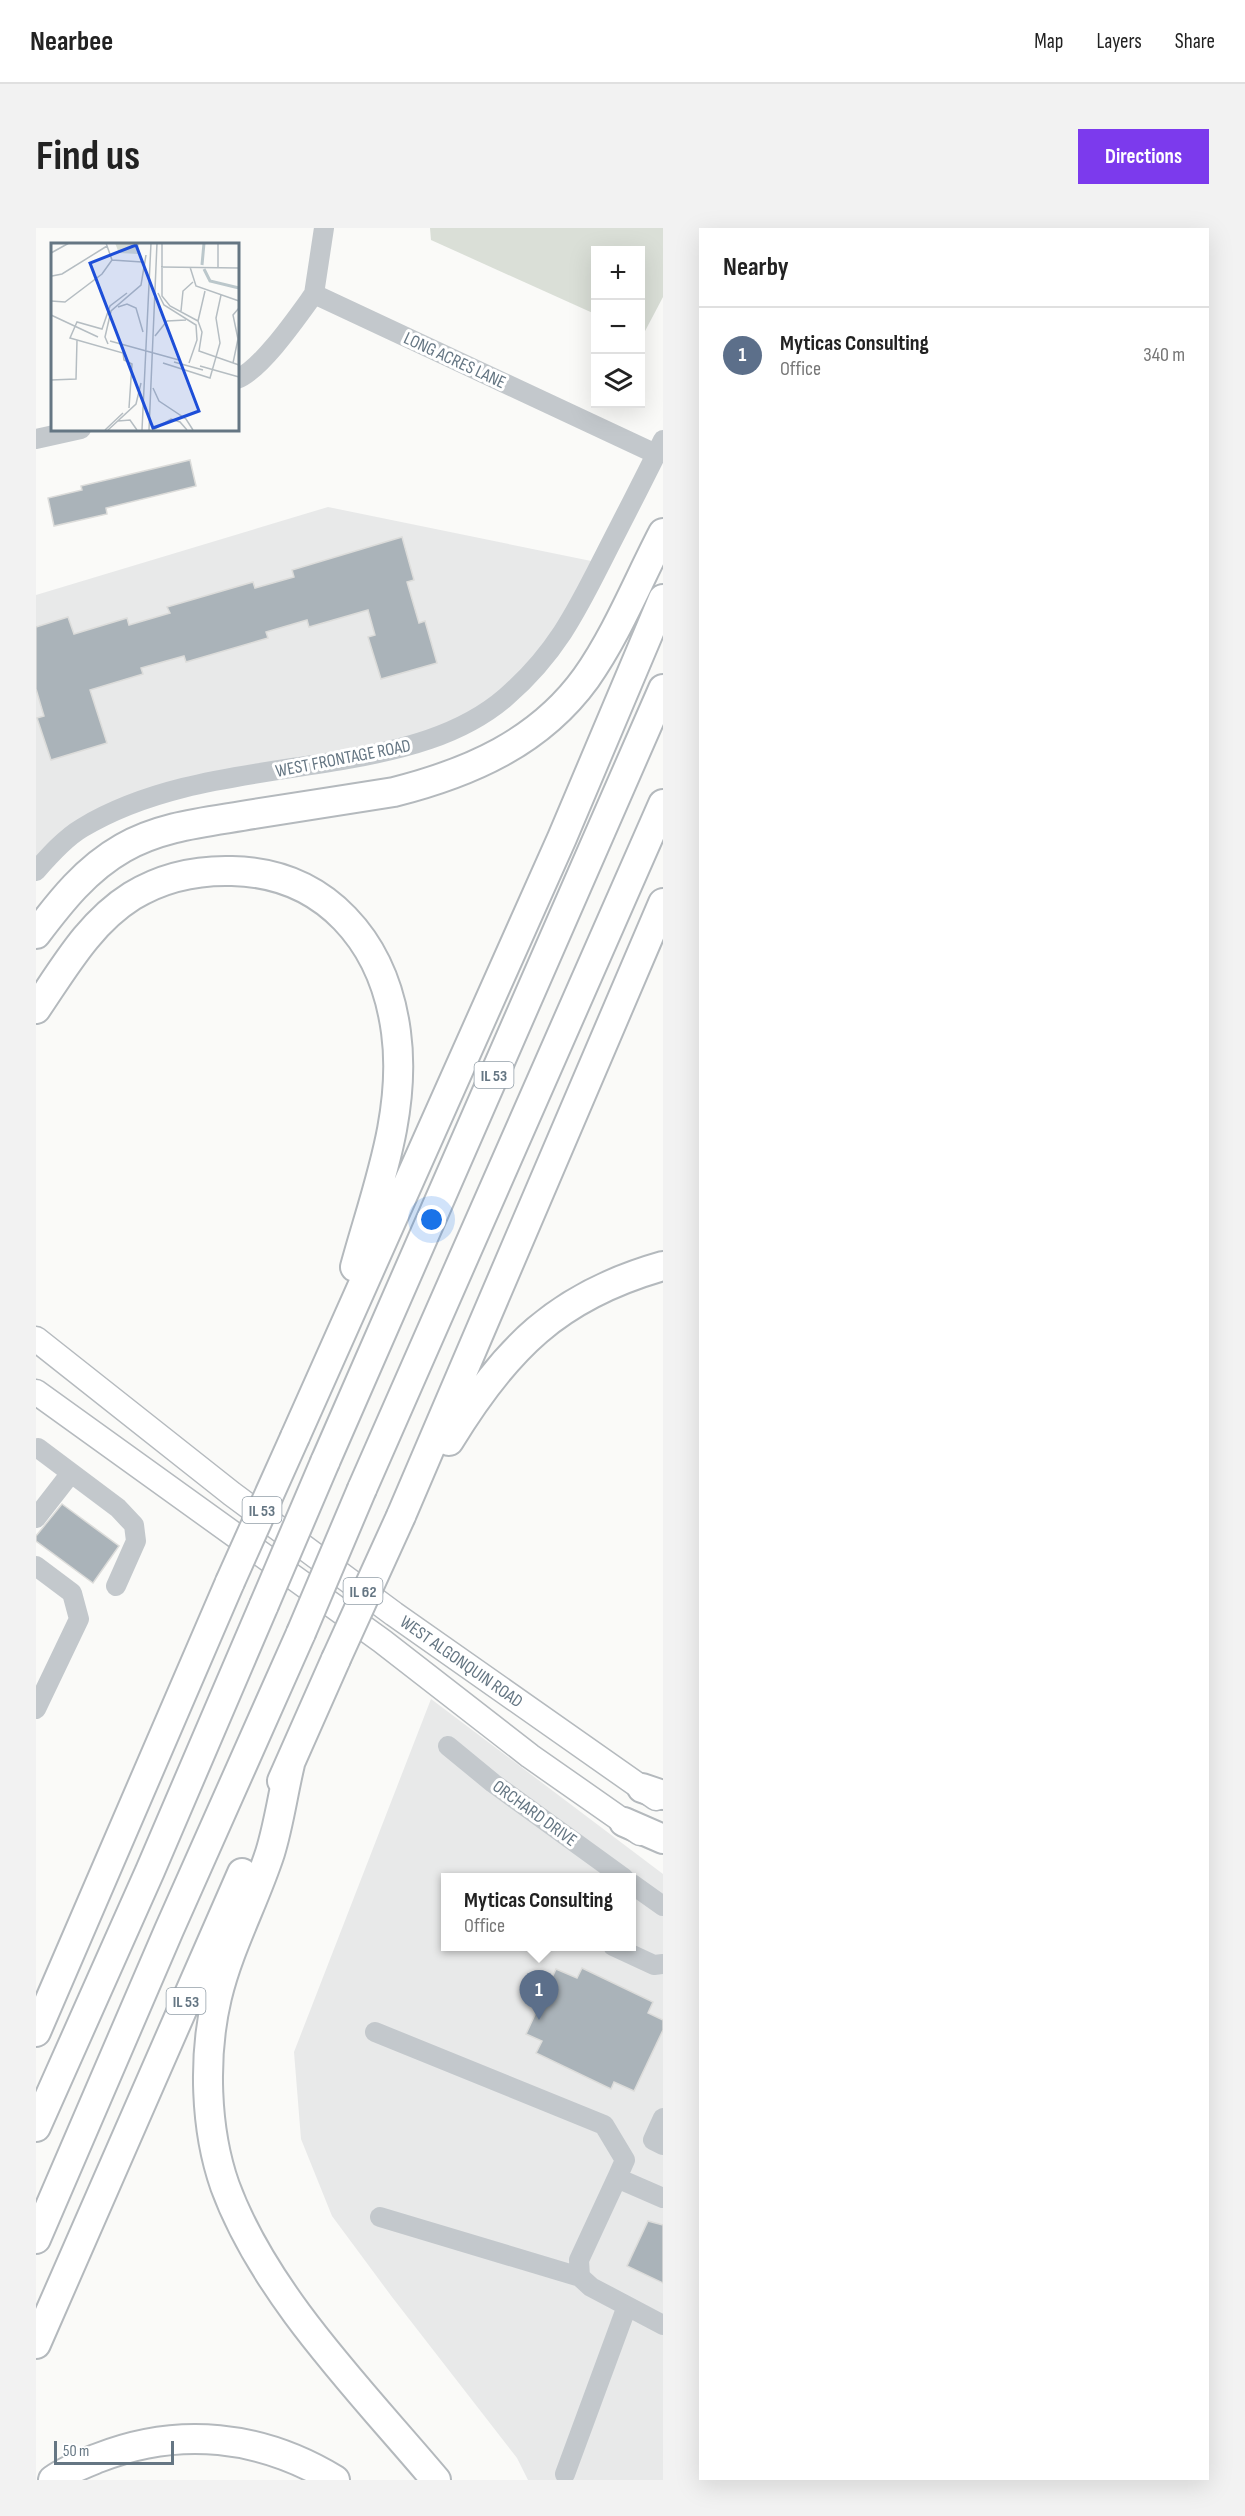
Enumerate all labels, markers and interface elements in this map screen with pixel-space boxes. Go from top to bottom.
text: Nearbee [30,25,113,58]
text: Map [1034,29,1063,54]
text: Layers [1096,29,1142,54]
text: Share [1175,29,1215,54]
button: Directions [1078,129,1209,184]
text: Find us [36,131,140,182]
inset map [51,243,238,430]
map controls [591,246,645,408]
button: + [591,246,645,300]
text: Nearby [723,252,789,283]
button: − [591,300,645,354]
street label: LONG ACRES LANE [400,328,509,393]
text: Myticas Consulting [780,330,929,357]
text: 1 [739,343,746,367]
text: 340 m [1143,343,1185,367]
button: layers [591,354,645,408]
text: Office [780,357,821,381]
street label: WEST FRONTAGE ROAD [274,735,412,782]
road number: IL 53 [474,1062,514,1088]
your location [417,1205,446,1234]
road number: IL 53 [242,1497,282,1523]
road number: IL 62 [344,1578,382,1604]
street label: WEST ALGONQUIN ROAD [396,1612,527,1712]
street label: ORCHARD DRIVE [488,1776,581,1851]
popup [441,1873,636,1951]
text: Myticas Consulting [464,1887,613,1914]
text: Office [464,1914,505,1938]
pin: 1 [520,1970,558,2020]
road number: IL 53 [166,1988,206,2014]
scale bar [54,2438,174,2466]
text: 50 m [63,2442,89,2461]

